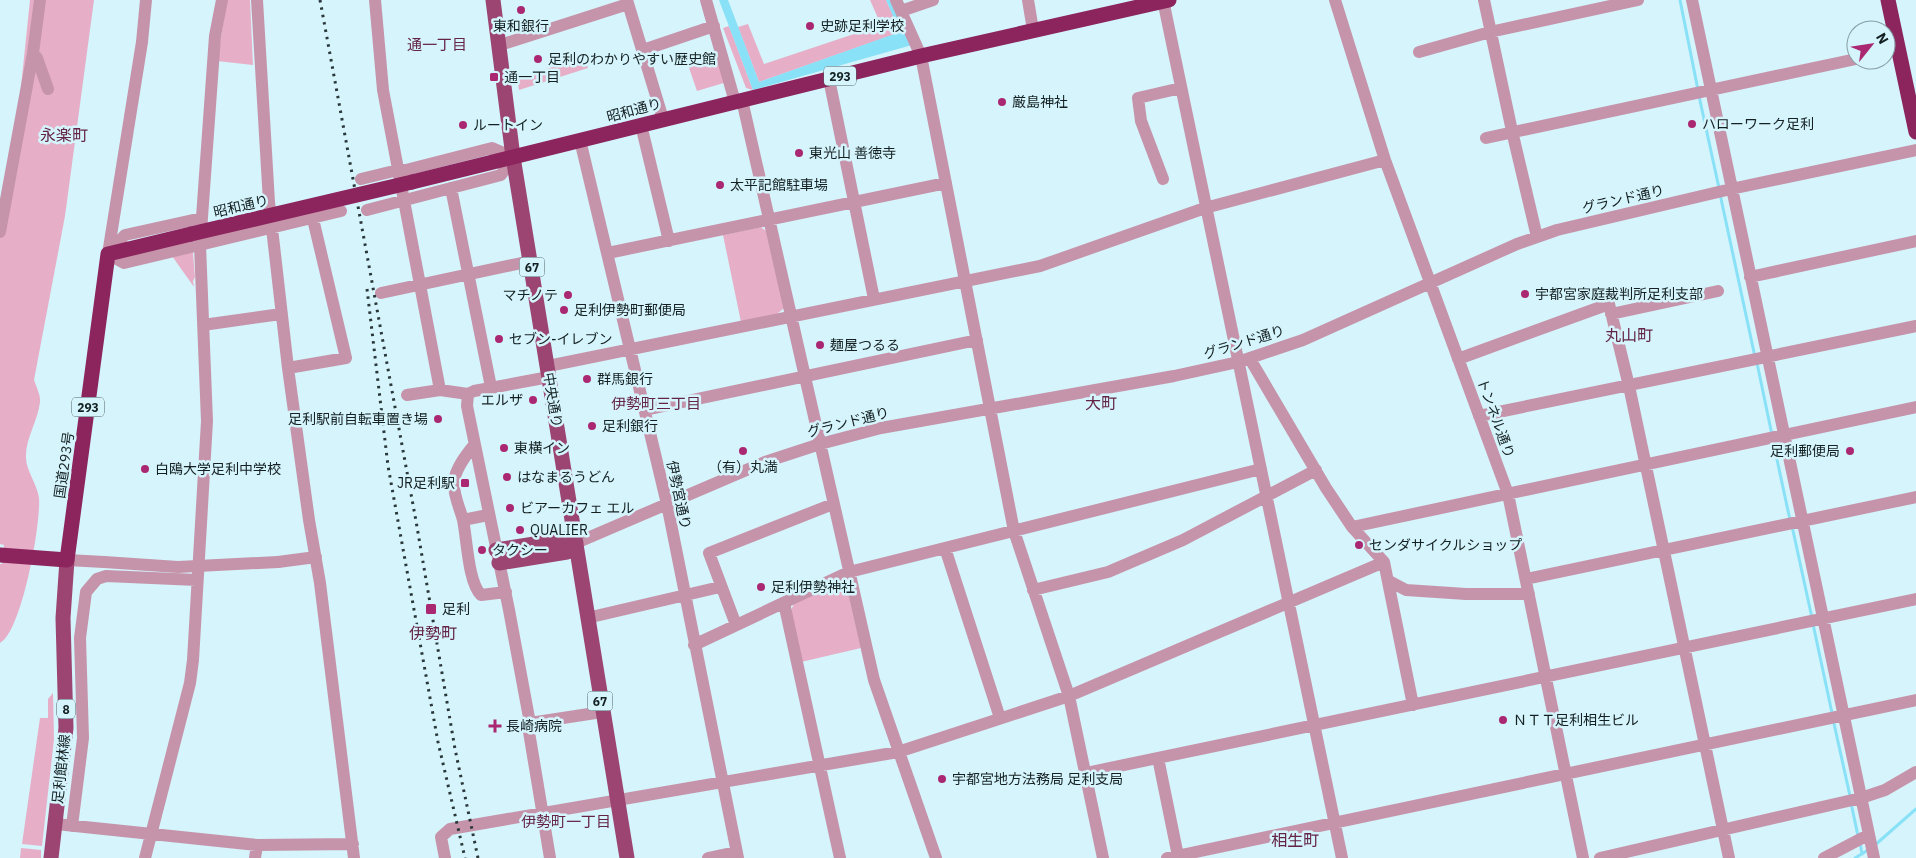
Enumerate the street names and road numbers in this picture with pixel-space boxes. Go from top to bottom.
road number: 293 [824,66,856,85]
street label: 昭和通り [605,94,663,126]
street label: グランド通り [1580,181,1666,217]
street label: 昭和通り [212,191,270,221]
road number: 67 [520,258,544,276]
street label: グランド通り [1201,321,1287,363]
street label: 中央通り [540,371,566,429]
street label: トンネル通り [1473,376,1519,460]
road number: 293 [72,398,104,417]
street label: グランド通り [805,403,891,441]
street label: 国道293号 [50,430,78,500]
street label: 伊勢宮通り [663,459,695,531]
road number: 67 [588,691,612,710]
road number: 8 [57,700,75,719]
street label: 足利館林線 [48,733,74,805]

